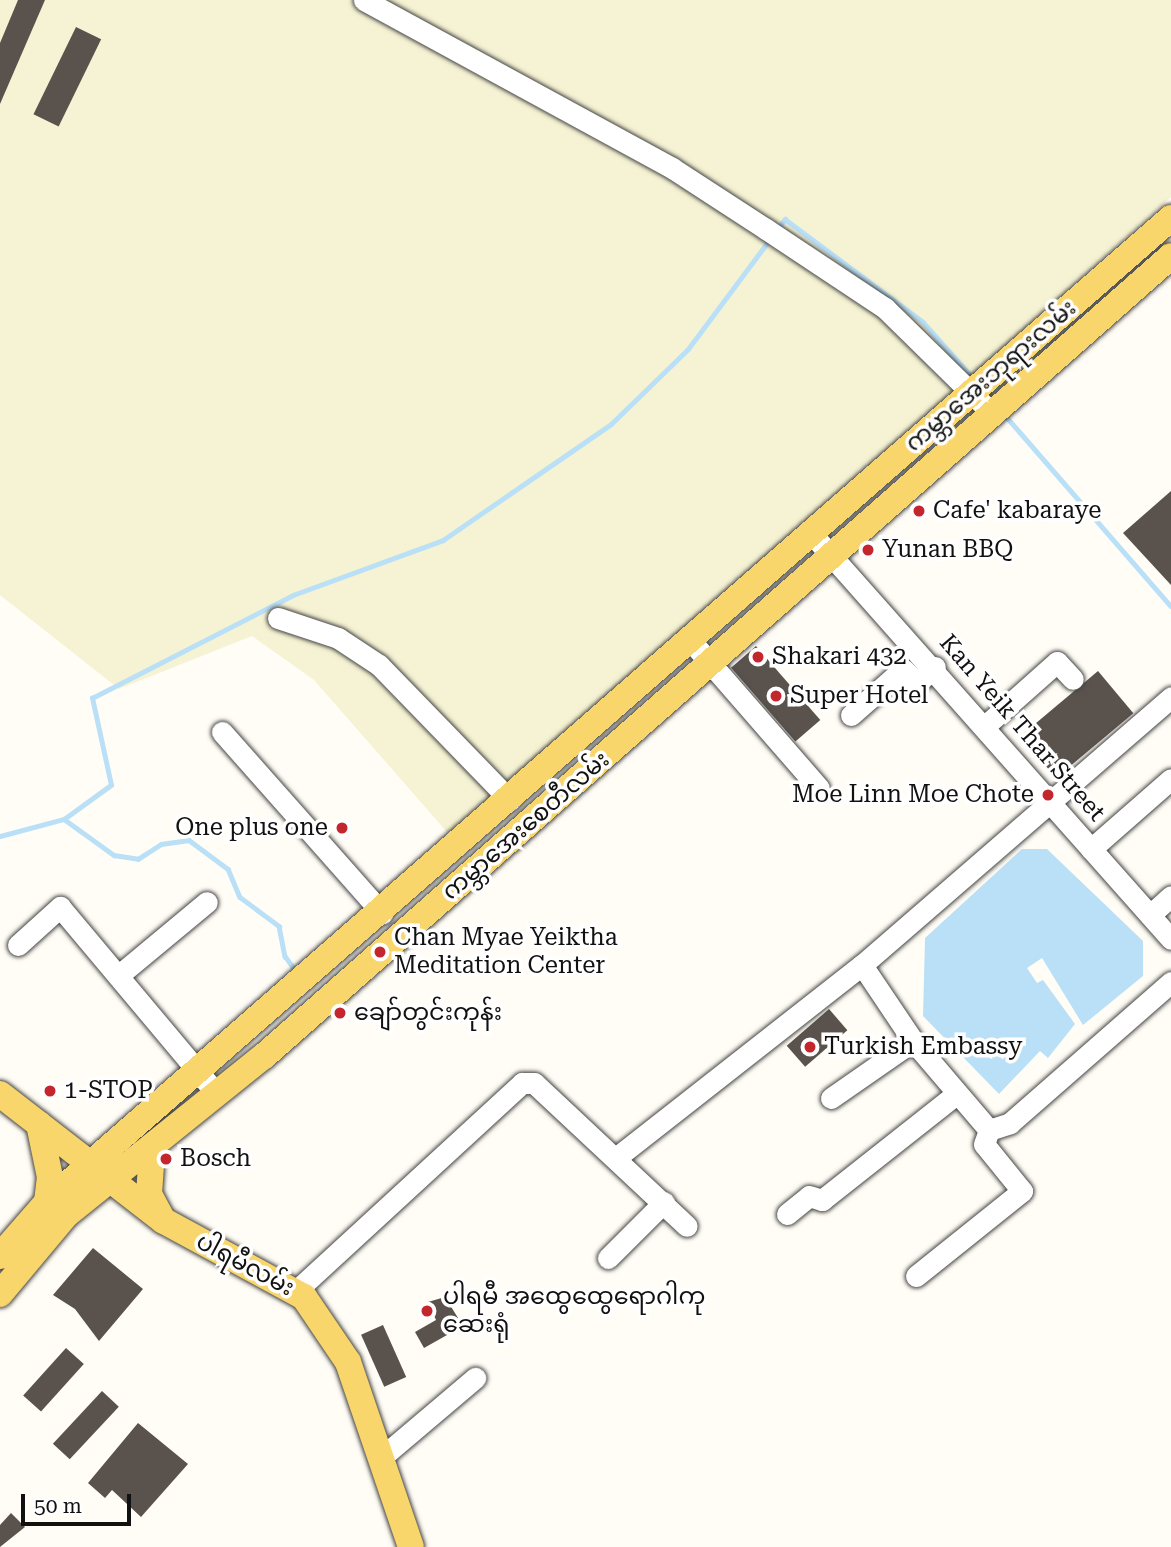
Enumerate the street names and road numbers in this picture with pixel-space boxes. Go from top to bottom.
street label: ကမ္ဘာအေးဘုရားလမ်း [900,294,1082,458]
street label: Kan Yeik Thar Street [933,629,1111,827]
street label: ကမ္ဘာအေးစေတီလမ်း [436,745,616,907]
street label: ပါရမီလမ်း [191,1227,299,1303]

